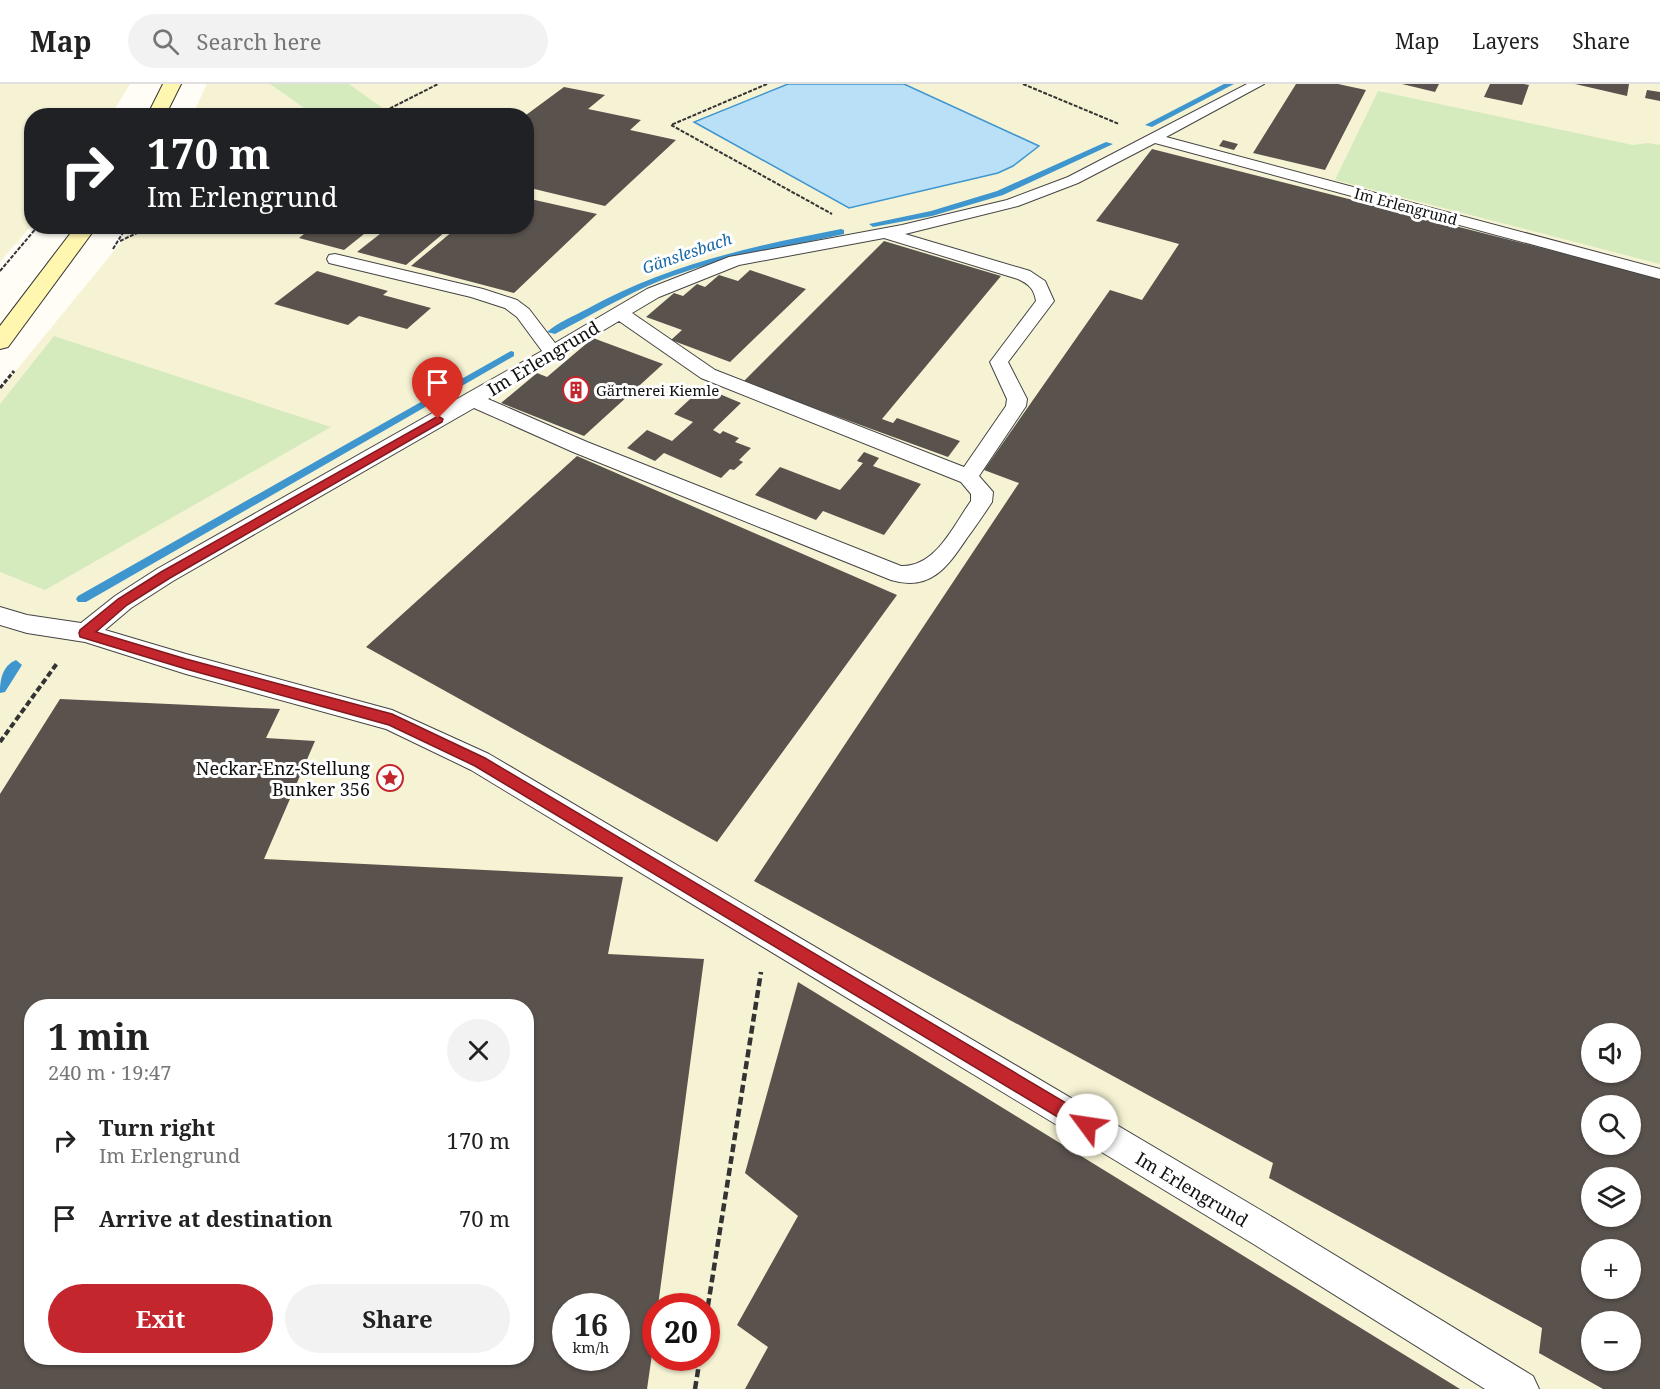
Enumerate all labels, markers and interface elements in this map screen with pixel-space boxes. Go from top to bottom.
search box [128,14,548,68]
text: Map [30,22,92,60]
icon: search [149,25,182,58]
text: Search here [197,26,321,56]
text: Map [1395,27,1439,55]
text: Layers [1472,27,1539,55]
text: Share [1572,27,1630,55]
text: 170 m [147,124,271,181]
icon: right [48,132,126,210]
text: Im Erlengrund [147,178,338,215]
street label: Im Erlengrund [1352,183,1460,229]
water label: Gänslesbach [639,227,735,279]
street label: Im Erlengrund [482,315,604,401]
pin [412,357,463,419]
icon: arrive [421,366,454,399]
building icon: Gärtnerei Kiemle [561,375,591,405]
place label: Gärtnerei Kiemle [596,380,719,400]
place label: Neckar-Enz-Stellung Bunker 356 [196,756,370,801]
place icon: Neckar-Enz-Stellung Bunker 356 [375,763,405,793]
text: 1 min [48,1012,150,1061]
button: close [447,1019,510,1082]
map controls [1581,1023,1641,1371]
button: sound [1581,1023,1641,1083]
text: 240 m · 19:47 [48,1059,171,1086]
position arrow [1055,1093,1119,1157]
button: search [1581,1095,1641,1155]
text: Turn right [99,1112,215,1142]
icon: right [48,1124,81,1157]
text: 170 m [447,1125,510,1155]
text: Im Erlengrund [99,1142,240,1169]
street label: Im Erlengrund [1131,1146,1253,1232]
button: layers [1581,1167,1641,1227]
icon: arrive [48,1202,81,1235]
text: Arrive at destination [99,1203,333,1233]
text: 70 m [459,1203,510,1233]
button: + [1581,1239,1641,1299]
button: Exit [48,1284,273,1353]
button: Share [285,1284,510,1353]
speed limit sign: 20 [642,1293,720,1371]
text: 16 [574,1304,608,1345]
button: − [1581,1311,1641,1371]
text: km/h [573,1337,609,1357]

